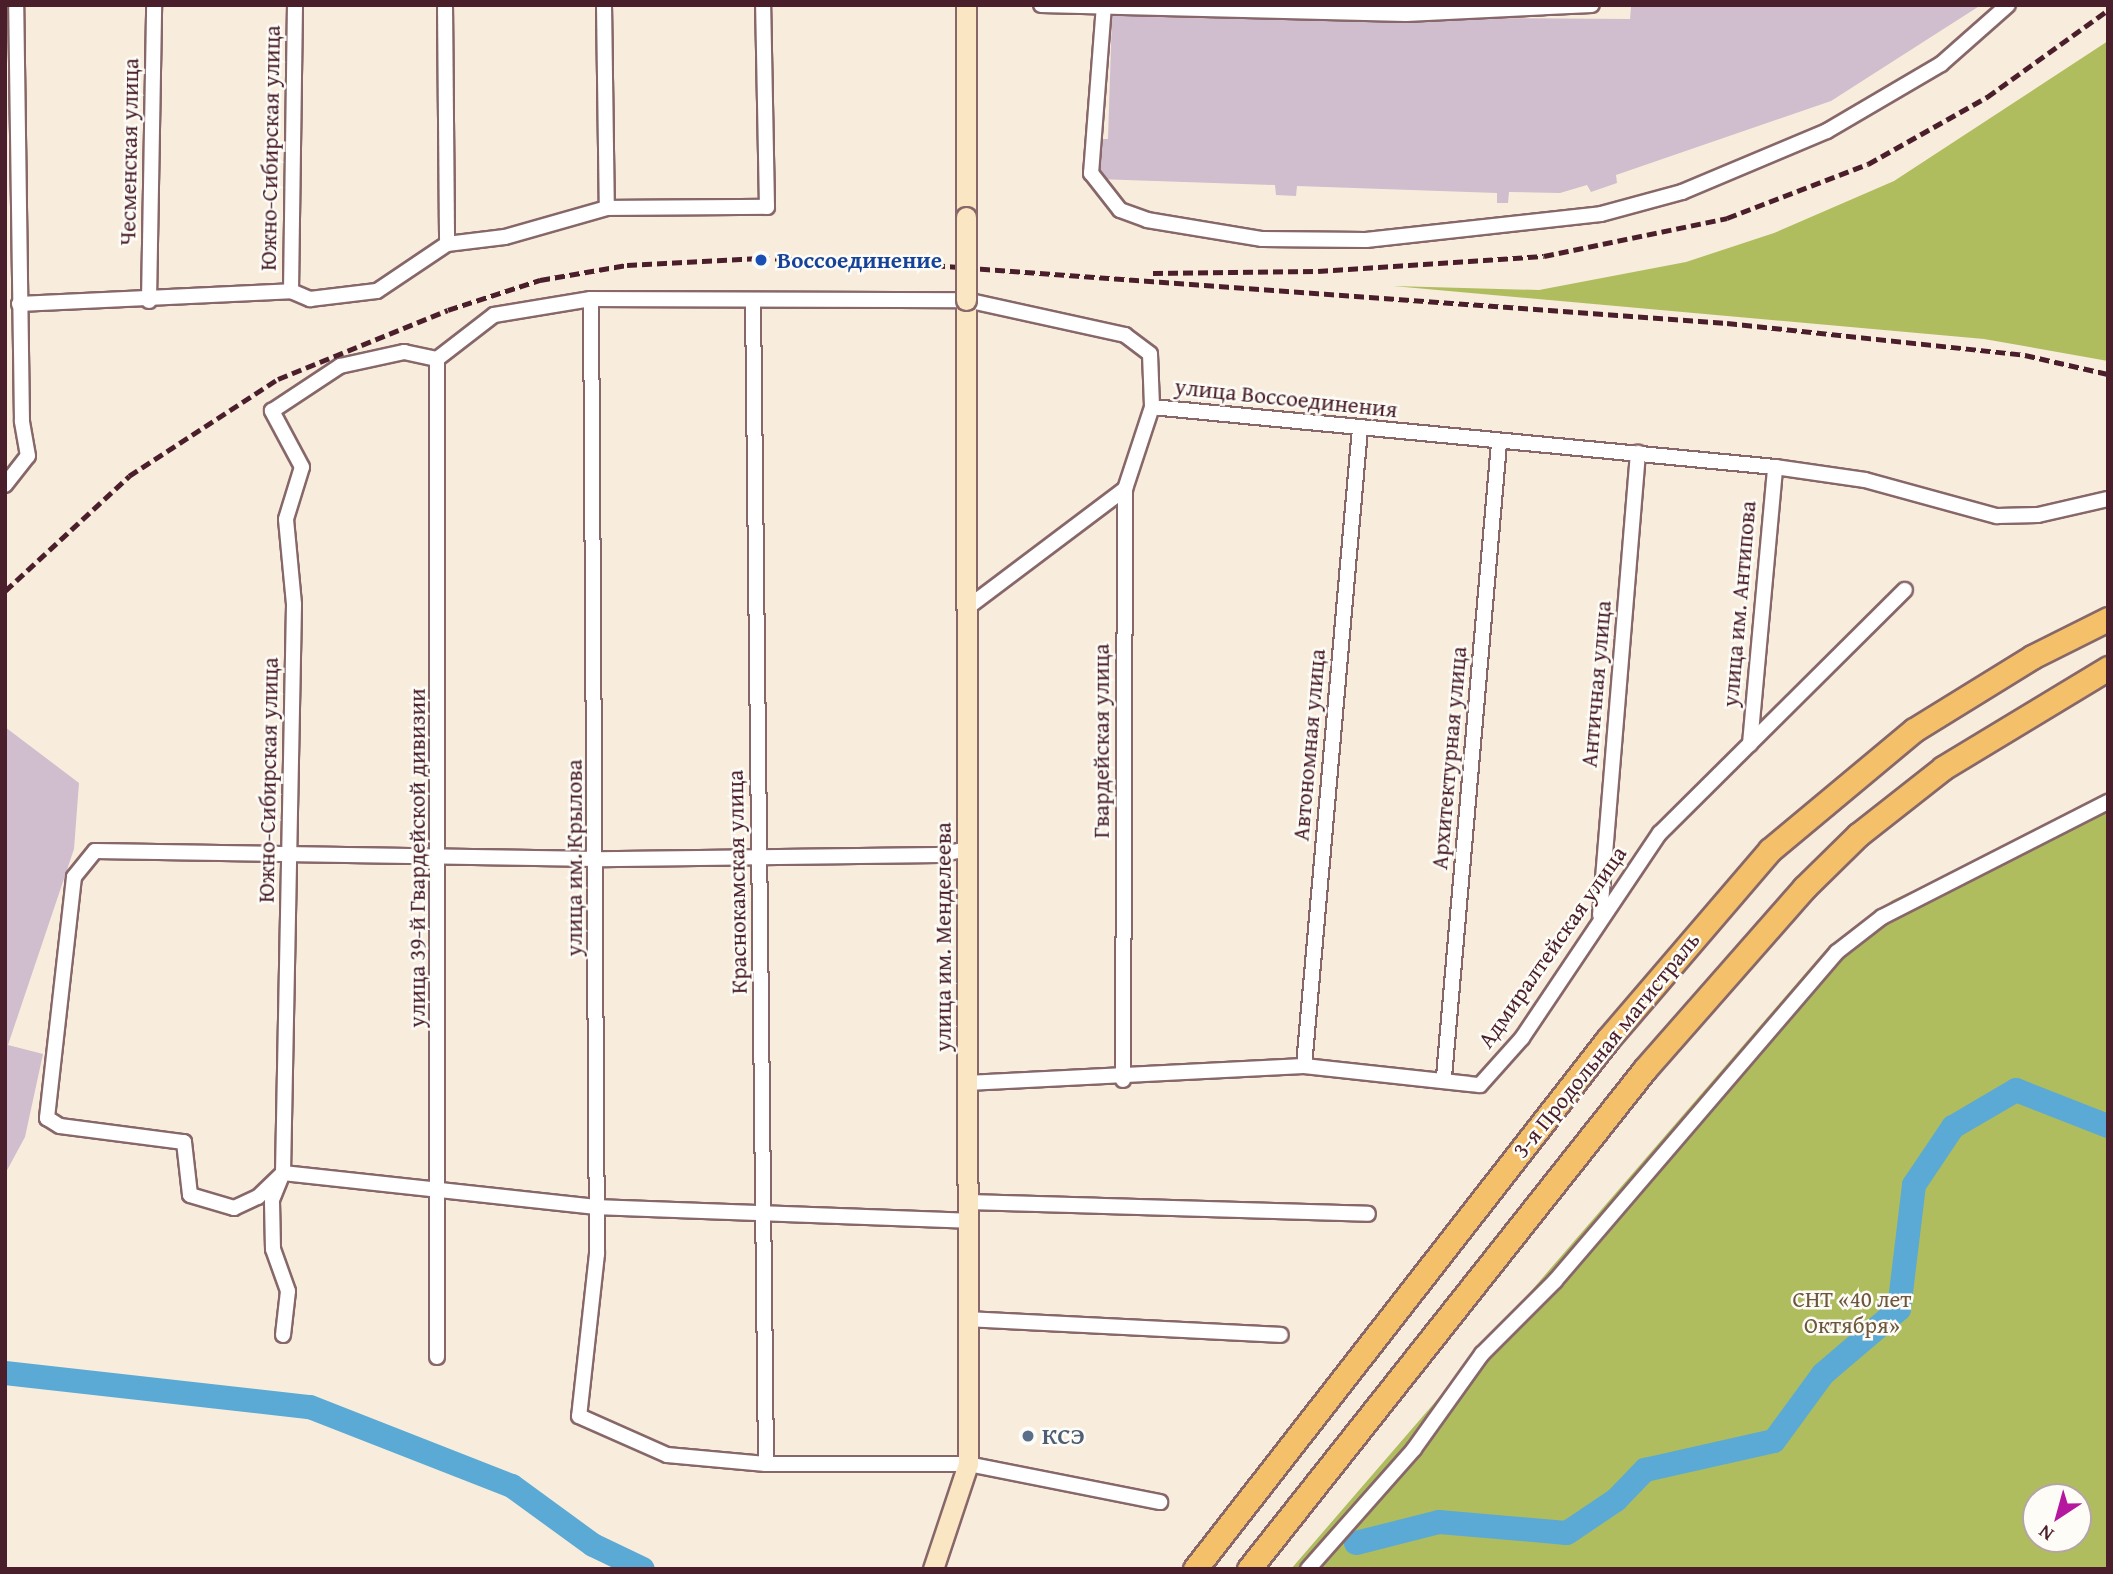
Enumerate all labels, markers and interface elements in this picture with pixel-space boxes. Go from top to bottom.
street label: Южно-Сибирская улица [254,25,286,271]
street label: Чесменская улица [114,58,144,246]
place label: Воссоединение [777,246,942,274]
marker: Воссоединение [751,250,771,270]
street label: улица Воссоединения [1173,373,1399,423]
street label: улица им. Антипова [1716,500,1762,708]
street label: Античная улица [1575,599,1617,769]
street label: Гвардейская улица [1087,644,1115,838]
street label: Архитектурная улица [1425,645,1473,871]
street label: Автономная улица [1287,648,1331,842]
street label: Южно-Сибирская улица [252,657,284,903]
street label: улица 39-й Гвардейской дивизии [403,688,431,1028]
street label: улица им. Крылова [560,759,588,957]
street label: Краснокамская улица [721,770,753,994]
street label: улица им. Менделеева [929,822,957,1052]
street label: Адмиралтейская улица [1472,841,1632,1053]
street label: 3-я Продольная магистраль [1506,927,1706,1163]
park label: СНТ «40 лет Октября» [1793,1285,1911,1339]
place label: КСЭ [1042,1422,1084,1450]
marker: КСЭ [1020,1428,1036,1444]
north arrow [2022,1483,2092,1553]
text: N [2032,1518,2059,1548]

